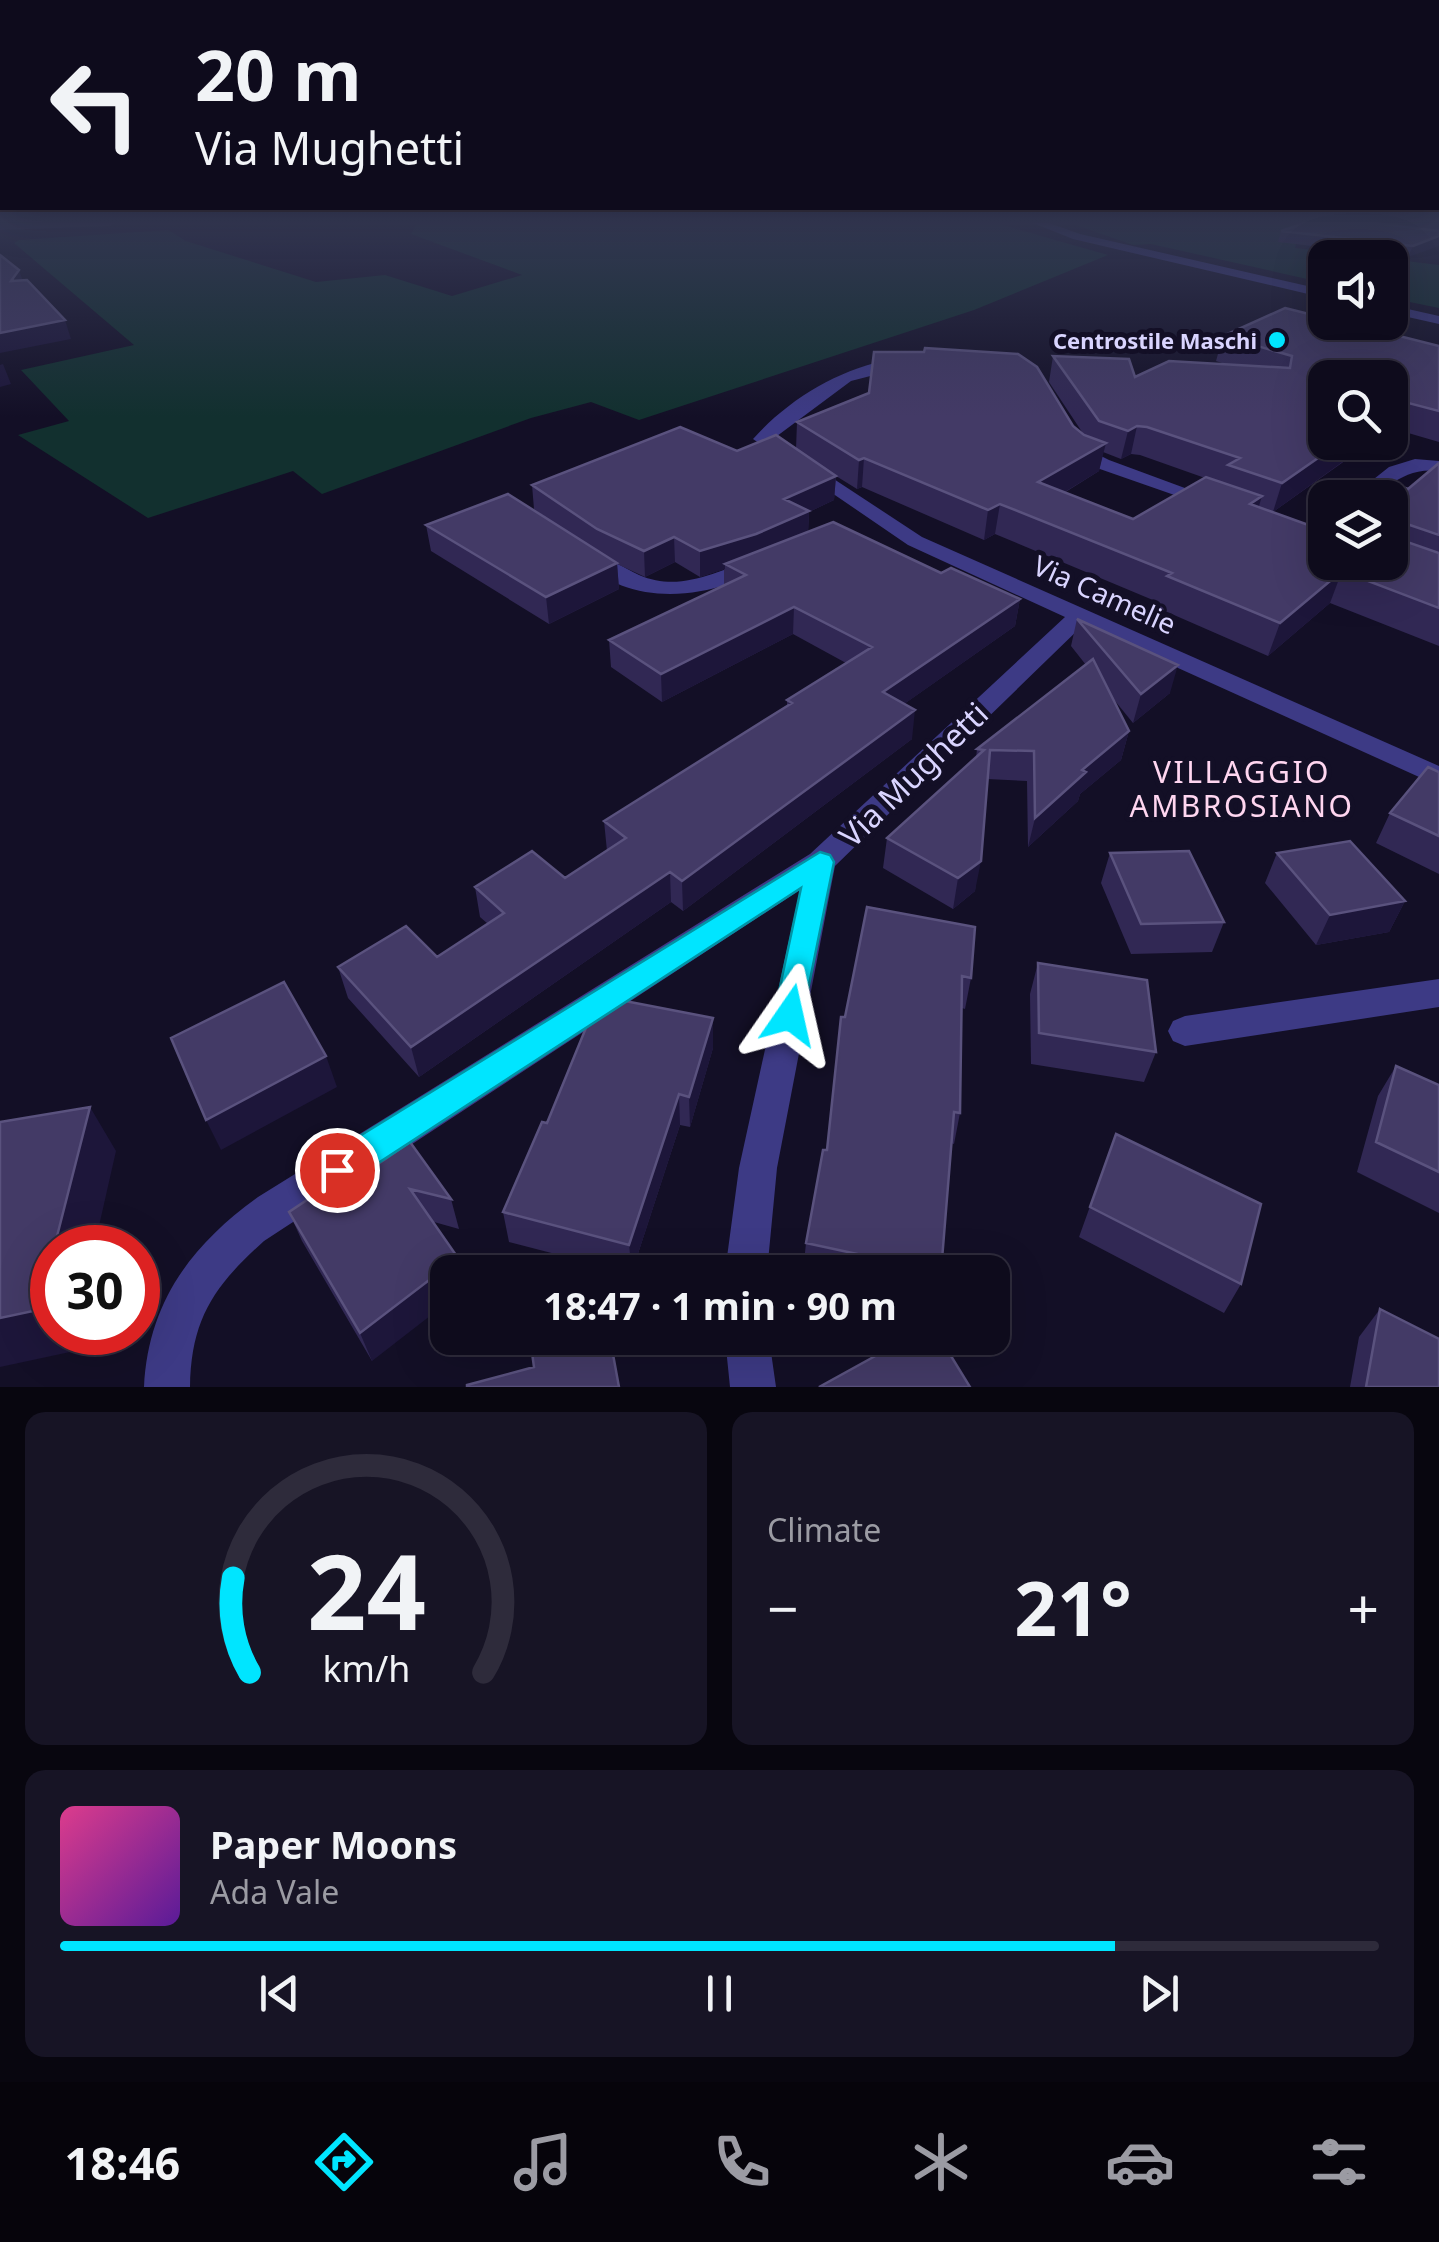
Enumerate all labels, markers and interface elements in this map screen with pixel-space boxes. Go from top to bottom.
text: 20 m [195,26,362,122]
icon: left [30,40,160,170]
text: Via Mughetti [195,117,464,178]
map controls [1308,240,1408,580]
button: sound [1308,240,1408,340]
place label: Centrostile Maschi [1053,325,1257,355]
marker: Centrostile Maschi [1266,329,1288,351]
button: search [1308,360,1408,460]
button: layers [1308,480,1408,580]
street label: Via Camelie [1028,546,1182,642]
street label: Via Mughetti [829,692,997,856]
district label: VILLAGGIO AMBROSIANO [1129,751,1355,826]
position arrow [738,963,842,1067]
pin [295,1128,380,1213]
icon: arrive [310,1143,365,1198]
speed limit sign: 30 [30,1225,160,1355]
text: 18:47 · 1 min · 90 m [543,1279,897,1331]
text: Climate [767,1508,881,1551]
text: 24 [307,1519,425,1660]
text: 21° [1014,1556,1132,1658]
text: − [767,1570,798,1645]
text: + [1348,1570,1379,1645]
text: km/h [322,1644,410,1692]
text: Paper Moons [210,1818,457,1870]
text: Ada Vale [210,1870,339,1913]
icon: previous [252,1966,307,2021]
icon: pause [692,1966,747,2021]
icon: next [1132,1966,1187,2021]
icon: directions [309,2127,379,2197]
icon: music [508,2127,578,2197]
icon: phone [707,2127,777,2197]
icon: climate [906,2127,976,2197]
icon: car [1105,2127,1175,2197]
icon: filters [1304,2127,1374,2197]
text: 18:46 [65,2132,180,2193]

